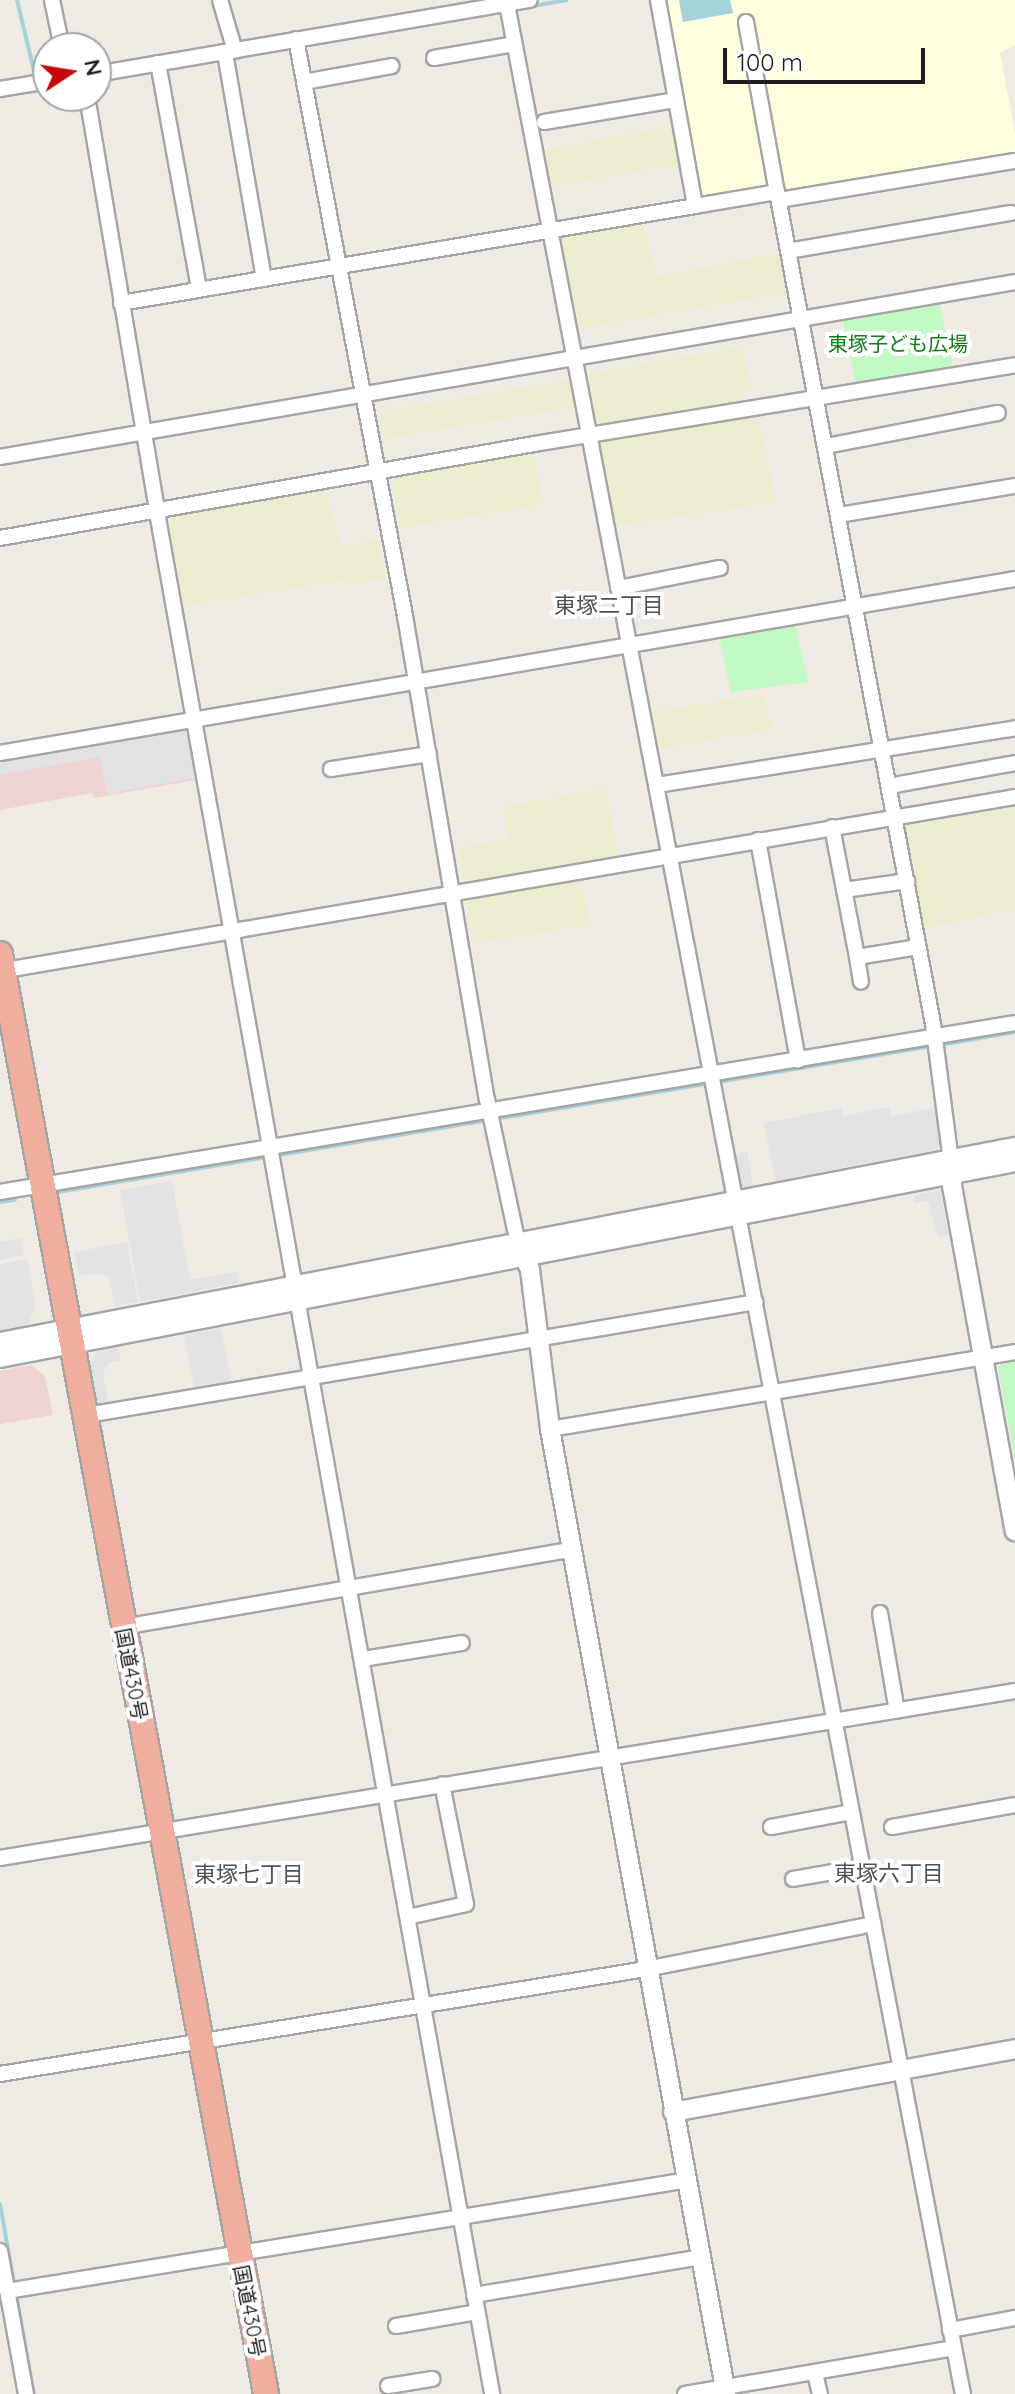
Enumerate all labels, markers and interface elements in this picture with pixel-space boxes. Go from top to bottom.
north arrow [32,32,112,112]
scale bar [727,32,929,82]
text: 100 m [737,47,803,77]
text: N [78,57,109,78]
park label: 東塚子ども広場 [828,331,968,355]
district label: 東塚二丁目 [554,593,664,619]
street label: 国道430号 [111,1626,153,1722]
district label: 東塚六丁目 [834,1861,944,1887]
district label: 東塚七丁目 [194,1862,304,1888]
street label: 国道430号 [229,2263,271,2359]

